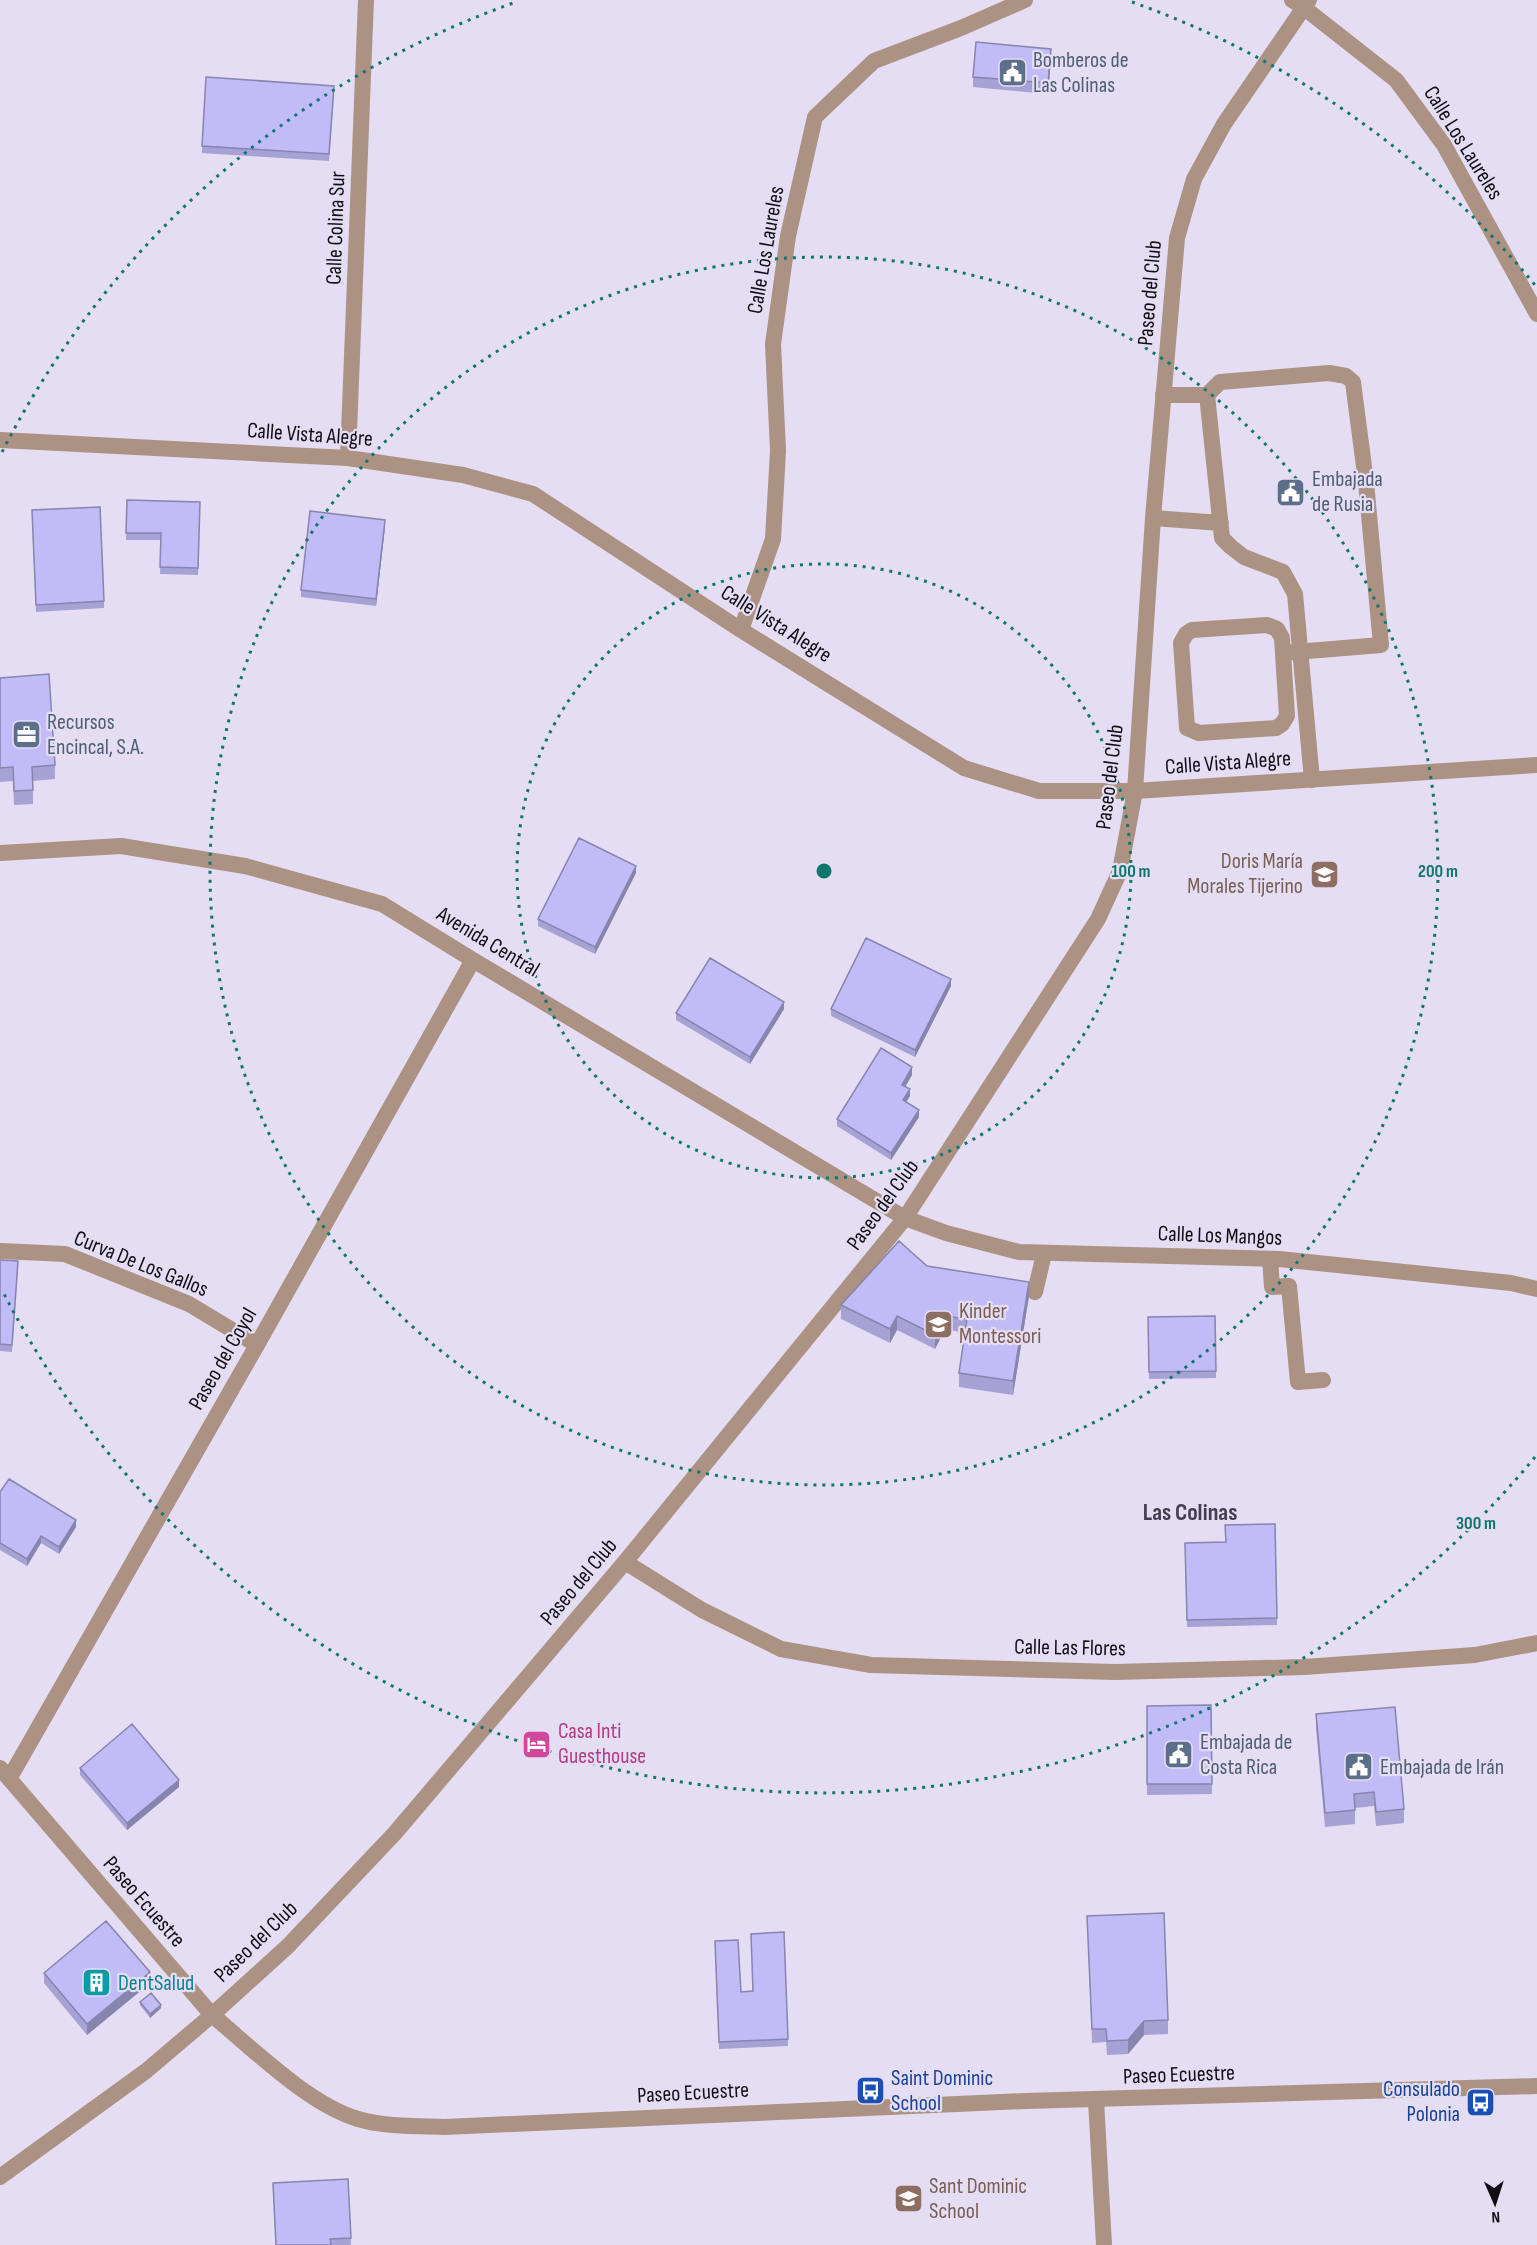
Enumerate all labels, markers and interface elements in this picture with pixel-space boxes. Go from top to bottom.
place label: Bomberos de Las Colinas [1033,47,1129,99]
public building icon: Bomberos de Las Colinas [996,57,1028,89]
street label: Calle Los Laureles [1417,81,1509,205]
street label: Calle Colina Sur [321,171,351,285]
street label: Calle Los Laureles [741,184,791,316]
street label: Paseo del Club [1132,239,1168,347]
street label: Calle Vista Alegre [246,417,374,453]
place label: Embajada de Rusia [1312,466,1383,518]
public building icon: Embajada de Rusia [1275,476,1307,508]
street label: Calle Vista Alegre [715,579,837,669]
place label: Recursos Encincal, S.A. [47,709,144,761]
office icon: Recursos Encincal, S.A. [10,719,42,751]
street label: Paseo del Club [1090,723,1130,831]
street label: Calle Vista Alegre [1164,745,1292,781]
place label: Doris María Morales Tijerino [1187,848,1303,900]
school or university icon: Doris María Morales Tijerino [1308,858,1340,890]
centre of rings [814,861,834,881]
text: 100 m [1112,861,1151,882]
text: 200 m [1418,861,1458,882]
street label: Avenida Central [431,900,544,983]
street label: Paseo del Club [841,1154,925,1256]
street label: Calle Los Mangos [1157,1220,1283,1252]
street label: Curva De Los Gallos [70,1225,212,1303]
place label: Kinder Montessori [959,1298,1041,1350]
street label: Paseo del Coyol [183,1303,263,1415]
school or university icon: Kinder Montessori [922,1308,954,1340]
district label: Las Colinas [1143,1498,1237,1527]
text: 300 m [1456,1513,1496,1534]
street label: Paseo del Club [535,1533,623,1631]
street label: Calle Las Flores [1014,1634,1126,1662]
place label: Casa Inti Guesthouse [558,1718,646,1770]
hotel icon: Casa Inti Guesthouse [521,1728,553,1760]
place label: Embajada de Costa Rica [1200,1729,1292,1781]
public building icon: Embajada de Costa Rica [1163,1739,1195,1771]
public building icon: Embajada de Irán [1343,1751,1375,1783]
place label: Embajada de Irán [1380,1754,1504,1781]
street label: Paseo Ecuestre [97,1851,191,1953]
street label: Paseo del Club [209,1896,303,1988]
building icon: DentSalud [81,1967,113,1999]
place label: DentSalud [118,1970,194,1997]
street label: Paseo Ecuestre [1123,2060,1235,2090]
place label: Saint Dominic School [891,2065,993,2117]
bus stop icon: Saint Dominic School [854,2075,886,2107]
place label: Consulado Polonia [1383,2076,1460,2128]
street label: Paseo Ecuestre [636,2077,750,2109]
bus stop icon: Consulado Polonia [1465,2086,1497,2118]
place label: Sant Dominic School [929,2173,1027,2225]
north arrow [1465,2173,1525,2233]
school or university icon: Sant Dominic School [892,2183,924,2215]
text: N [1491,2207,1500,2226]

